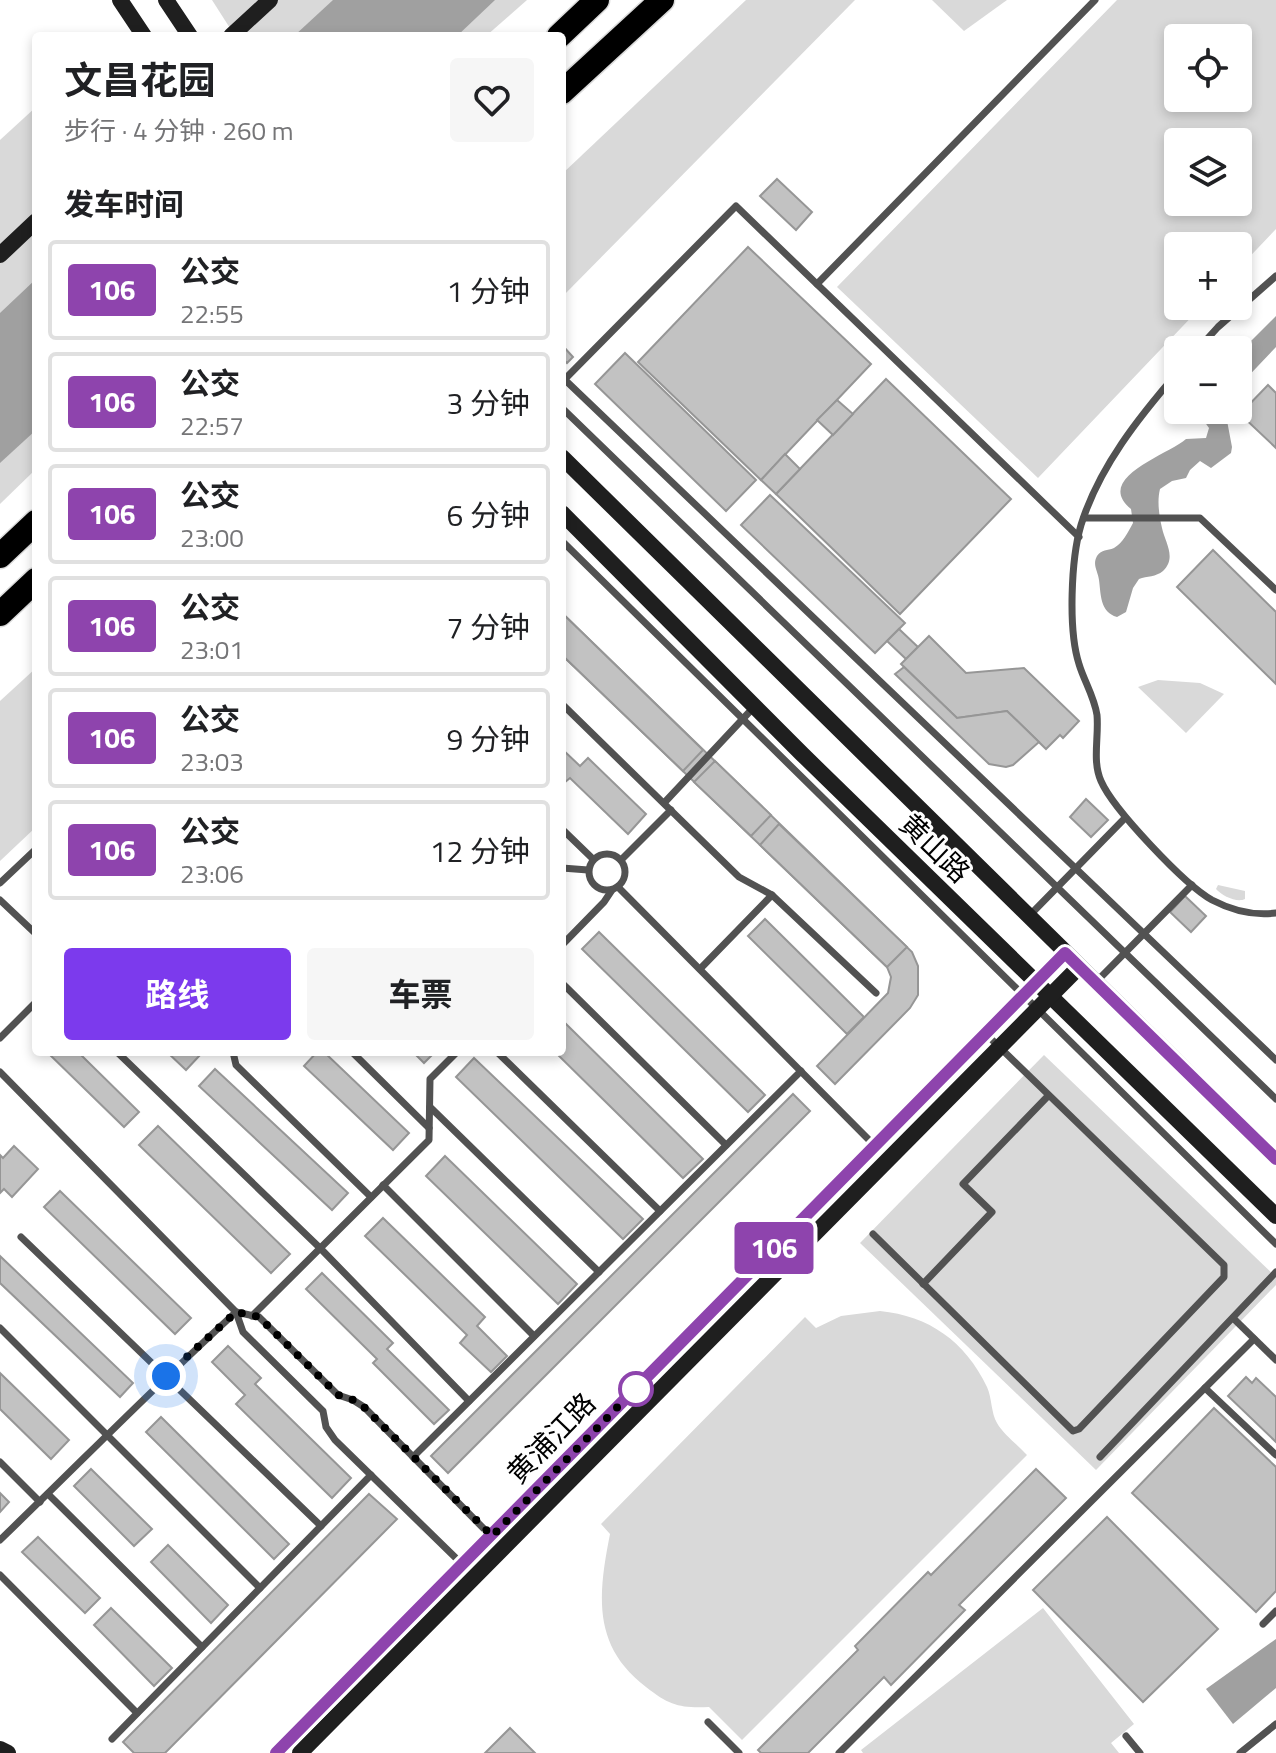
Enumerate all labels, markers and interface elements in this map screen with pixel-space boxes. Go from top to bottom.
map controls [1164,24,1252,424]
button: locate [1164,24,1252,112]
text: 文昌花园 [64,51,216,109]
button: heart [450,58,534,142]
text: 步行 · 4 分钟 · 260 m [64,111,294,150]
button: layers [1164,128,1252,216]
text: 发车时间 [64,181,184,227]
button: + [1164,232,1252,320]
text: 公交 [180,248,240,294]
text: 106 [88,268,136,311]
text: 1 分钟 [447,268,530,314]
text: 22:55 [180,294,244,333]
button: − [1164,336,1252,424]
text: 公交 [180,360,240,406]
text: 106 [88,380,136,423]
text: 3 分钟 [447,380,530,426]
text: 22:57 [180,406,244,445]
text: 公交 [180,472,240,518]
text: 106 [88,492,136,535]
text: 6 分钟 [447,492,530,538]
text: 23:00 [180,518,244,557]
text: 公交 [180,584,240,630]
text: 106 [88,604,136,647]
text: 7 分钟 [447,604,530,650]
text: 23:01 [180,630,244,669]
text: 公交 [180,696,240,742]
text: 106 [88,716,136,759]
text: 9 分钟 [447,716,530,762]
text: 23:03 [180,742,244,781]
street label: 黄山路 [890,803,981,892]
text: 公交 [180,808,240,854]
text: 106 [88,828,136,871]
text: 12 分钟 [430,828,530,874]
text: 23:06 [180,854,244,893]
button: 路线 [64,948,291,1040]
button: 车票 [307,948,534,1040]
line badge: 106 [728,1222,820,1274]
text: 106 [750,1226,798,1269]
your location [146,1356,186,1396]
unlabelled marker [619,1372,653,1406]
street label: 黄浦江路 [496,1382,605,1493]

